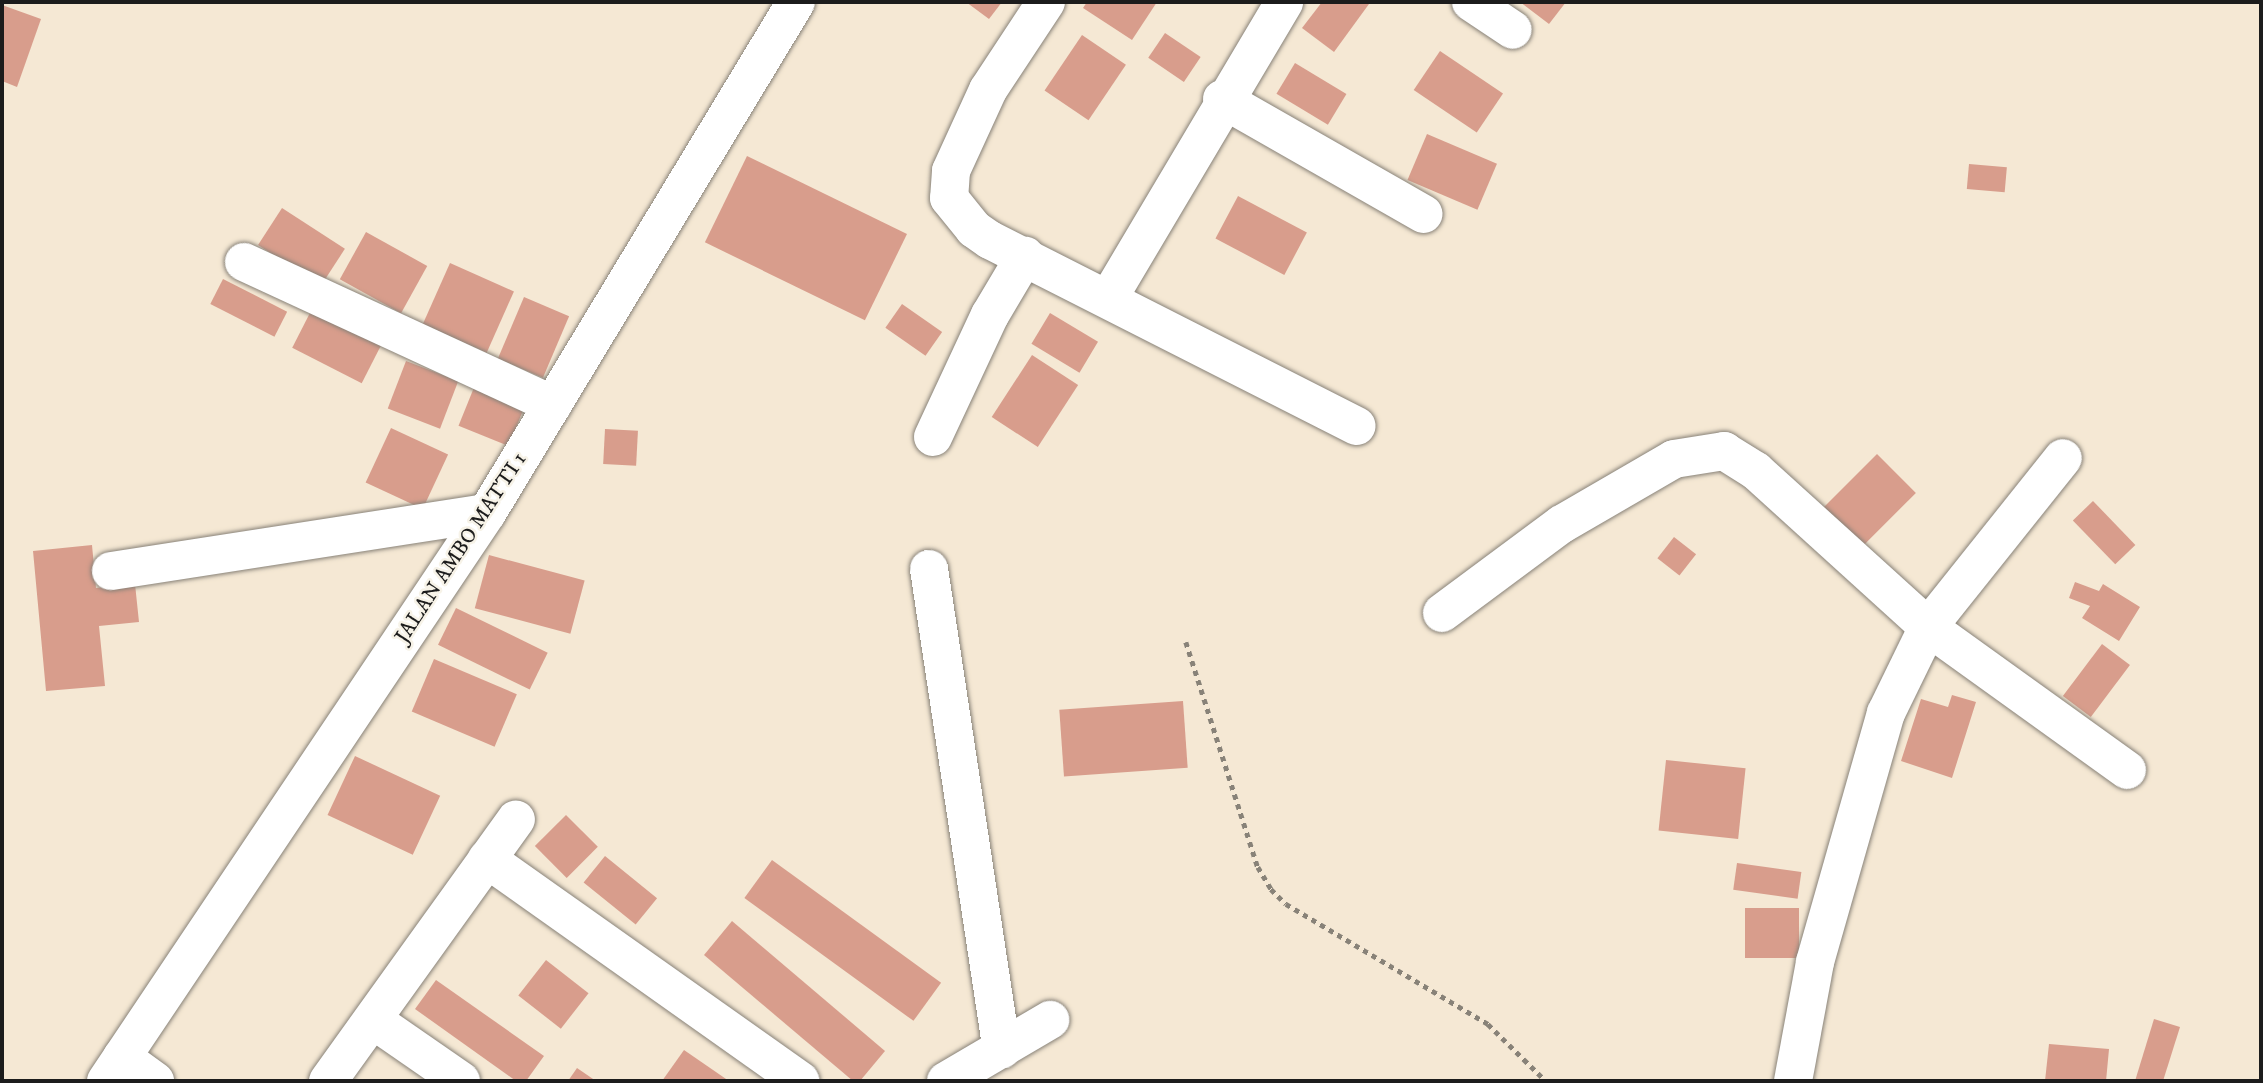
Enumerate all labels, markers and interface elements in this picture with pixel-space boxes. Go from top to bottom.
street label: JALAN AMBO MATTI 1 [390,448,532,648]

